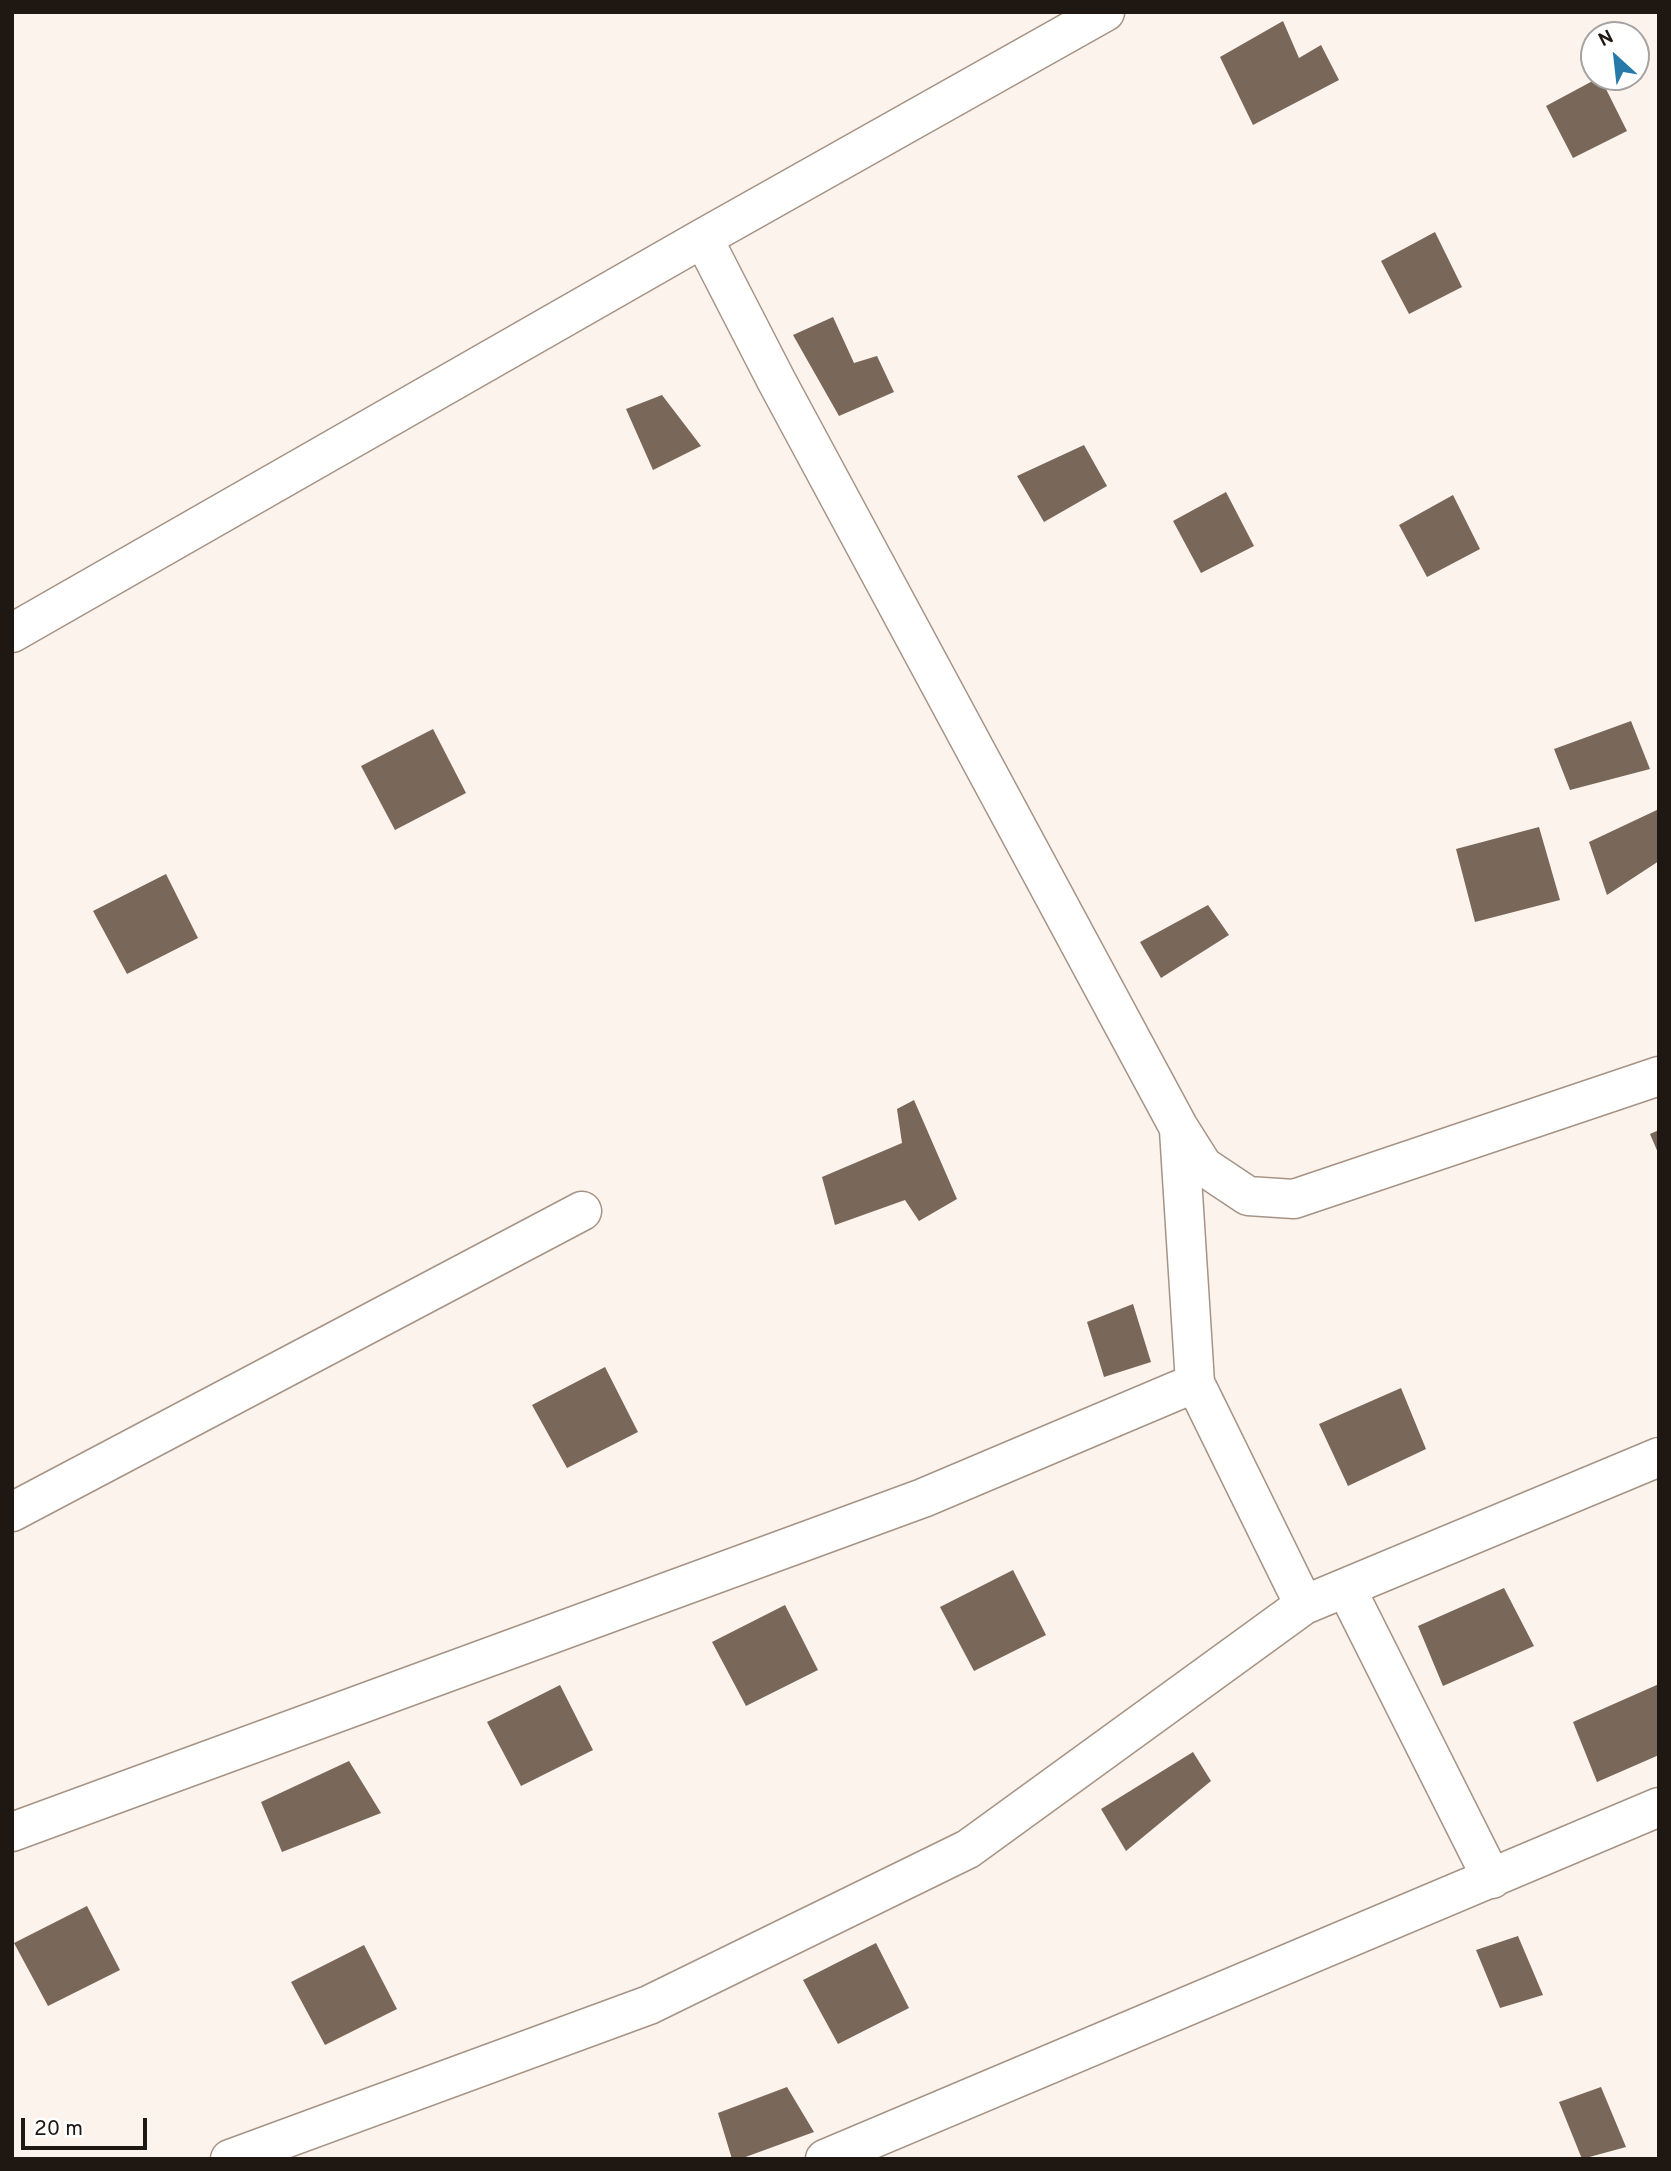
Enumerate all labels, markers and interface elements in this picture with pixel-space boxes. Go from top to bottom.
north arrow [1580,21,1650,91]
text: N [1595,25,1618,53]
scale bar [24,2104,150,2148]
text: 20 m [34,2116,83,2143]

